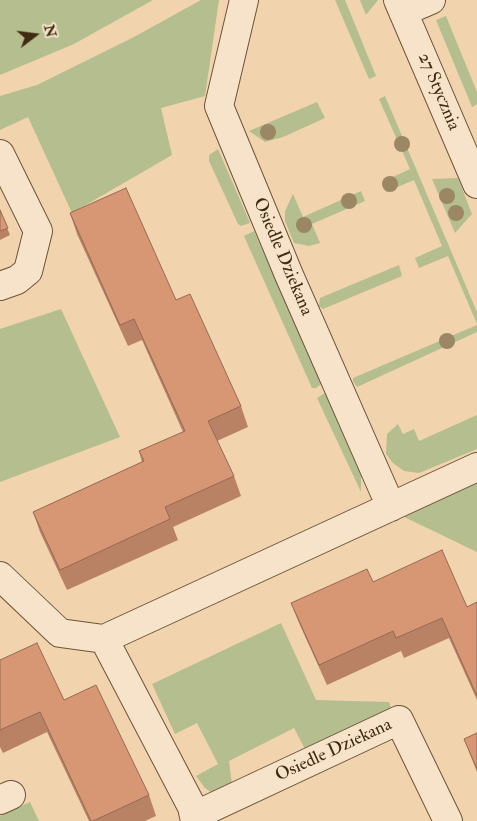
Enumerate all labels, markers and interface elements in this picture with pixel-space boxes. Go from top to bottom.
north arrow [10,10,60,60]
text: N [40,23,60,39]
street label: 27 Stycznia [412,50,464,134]
street label: Osiedle Dziekana [247,195,317,319]
street label: Osiedle Dziekana [272,715,396,787]

